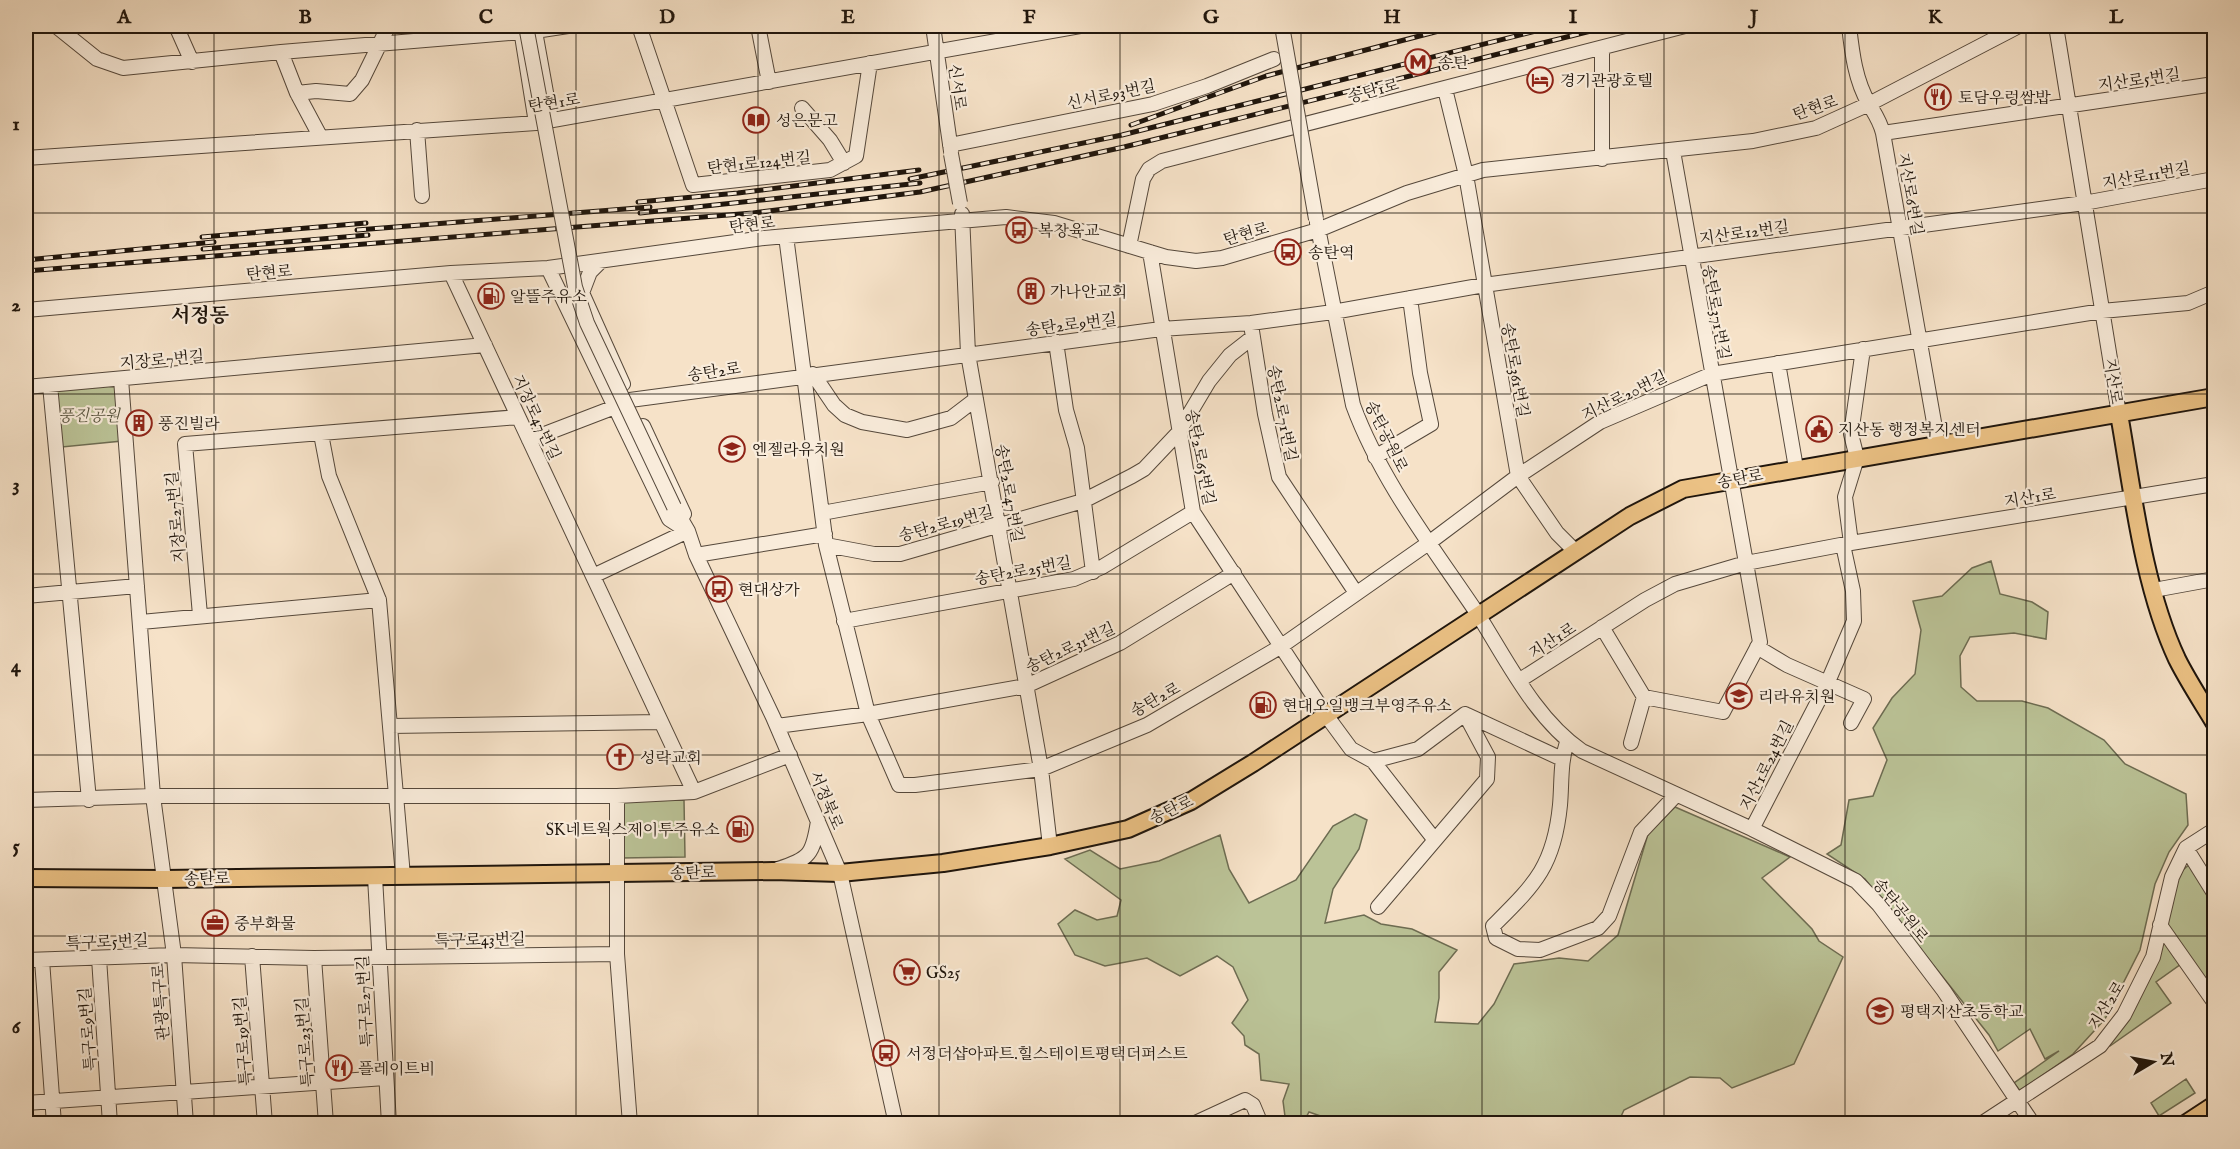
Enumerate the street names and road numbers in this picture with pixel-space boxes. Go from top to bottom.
street label: 신서로 [943,63,969,112]
street label: 지산로5번길 [2097,65,2182,97]
street label: 송탄1로 [1346,75,1402,108]
street label: 신서로93번길 [1065,77,1158,115]
street label: 탄현1로 [527,90,582,118]
street label: 탄현로 [1790,92,1841,126]
street label: 탄현1로124번길 [706,149,812,179]
street label: 지산로6번길 [1892,151,1926,237]
street label: 지산로11번길 [2101,159,2192,195]
street label: 탄현로 [728,213,777,239]
street label: 지산로12번길 [1698,218,1791,250]
street label: 탄현로 [1222,219,1272,251]
street label: 탄현로 [245,262,294,286]
street label: 송탄로371번길 [1697,263,1733,362]
street label: 송탄2로9번길 [1024,310,1118,342]
street label: 송탄로361번길 [1496,321,1532,419]
street label: 지장로7번길 [119,347,205,375]
street label: 지산로 [2099,357,2126,406]
street label: 송탄2로 [686,359,743,387]
street label: 송탄2로71번길 [1262,363,1300,464]
street label: 지산로20번길 [1579,368,1671,426]
street label: 지장로47번길 [507,372,564,464]
street label: 송탄공원로 [1359,398,1411,476]
street label: 송탄2로65번길 [1180,408,1218,507]
street label: 송탄2로47번길 [990,443,1027,544]
street label: 송탄로 [1716,466,1765,494]
street label: 지장로27번길 [163,470,191,564]
street label: 지산1로 [2003,485,2058,513]
street label: 송탄2로19번길 [897,503,996,547]
street label: 송탄2로25번길 [973,554,1073,590]
street label: 송탄2로31번길 [1023,619,1119,678]
street label: 지산1로 [1526,619,1581,664]
street label: 송탄2로 [1128,679,1185,723]
street label: 지산1로24번길 [1736,717,1799,814]
street label: 서정북로 [804,768,847,834]
street label: 송탄로 [1147,792,1198,830]
street label: 송탄로 [670,864,717,884]
street label: 송탄로 [184,870,231,890]
street label: 송탄공원로 [1867,875,1932,948]
street label: 특구로43번길 [434,930,526,952]
street label: 특구로5번길 [65,932,149,954]
street label: 특구로27번길 [354,954,378,1047]
street label: 관광특구로 [149,962,175,1041]
street label: 지산2로 [2085,977,2131,1034]
street label: 특구로9번길 [76,986,102,1072]
street label: 특구로19번길 [231,995,257,1087]
street label: 특구로23번길 [293,996,319,1088]

